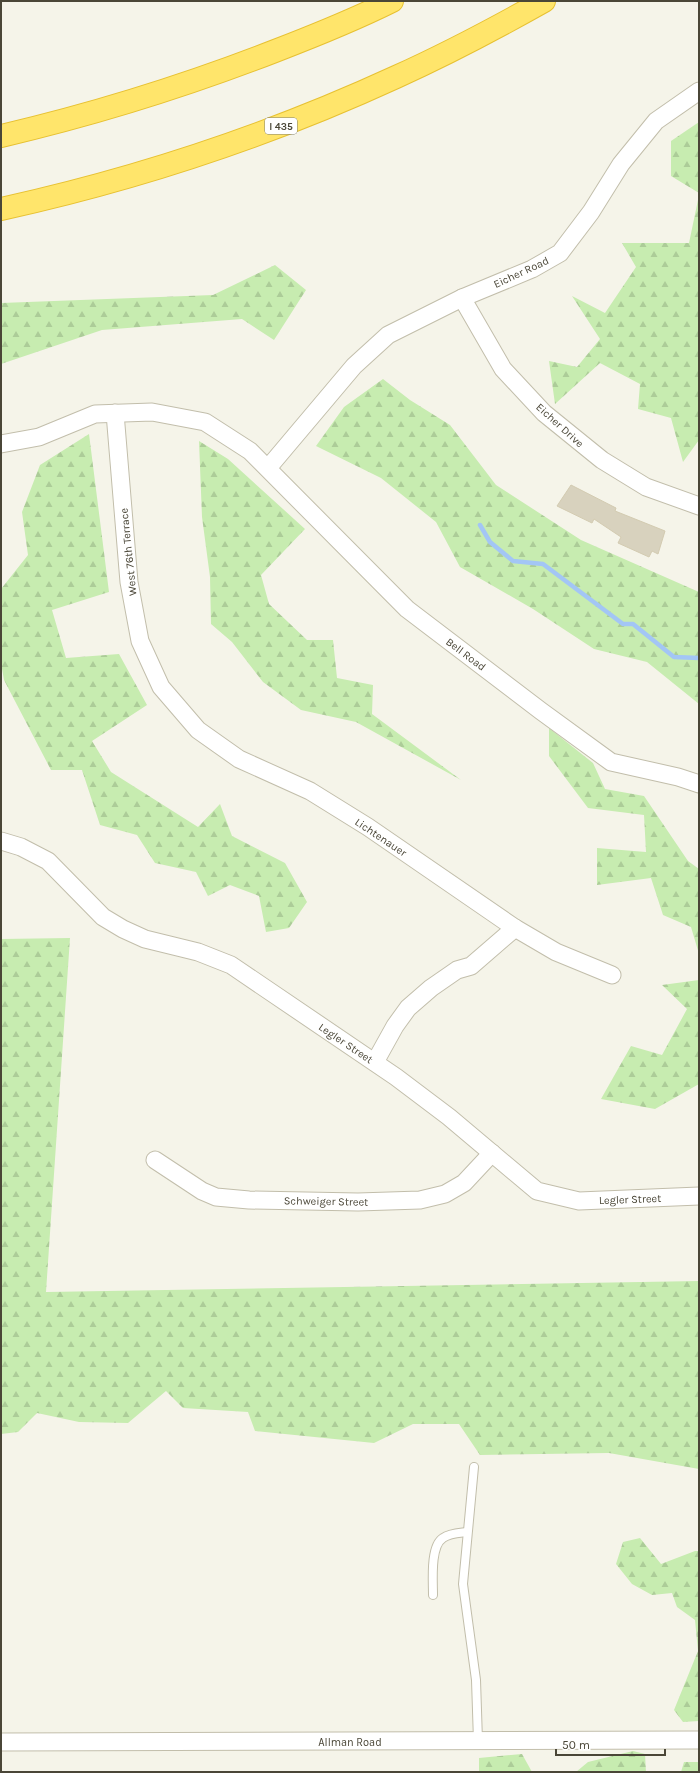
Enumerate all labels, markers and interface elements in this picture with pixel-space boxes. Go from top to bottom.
road number: I 435 [265,118,297,134]
street label: Eicher Road [492,254,551,291]
street label: Eicher Drive [533,401,586,450]
street label: West 76th Terrace [117,507,140,596]
street label: Bell Road [443,635,488,674]
street label: Lichtenauer [352,815,409,859]
street label: Legler Street [316,1021,375,1066]
street label: Legler Street [599,1192,661,1207]
street label: Schweiger Street [284,1194,368,1209]
scale bar [556,1731,665,1757]
street label: Allman Road [318,1736,382,1749]
text: 50 m [562,1738,590,1752]

